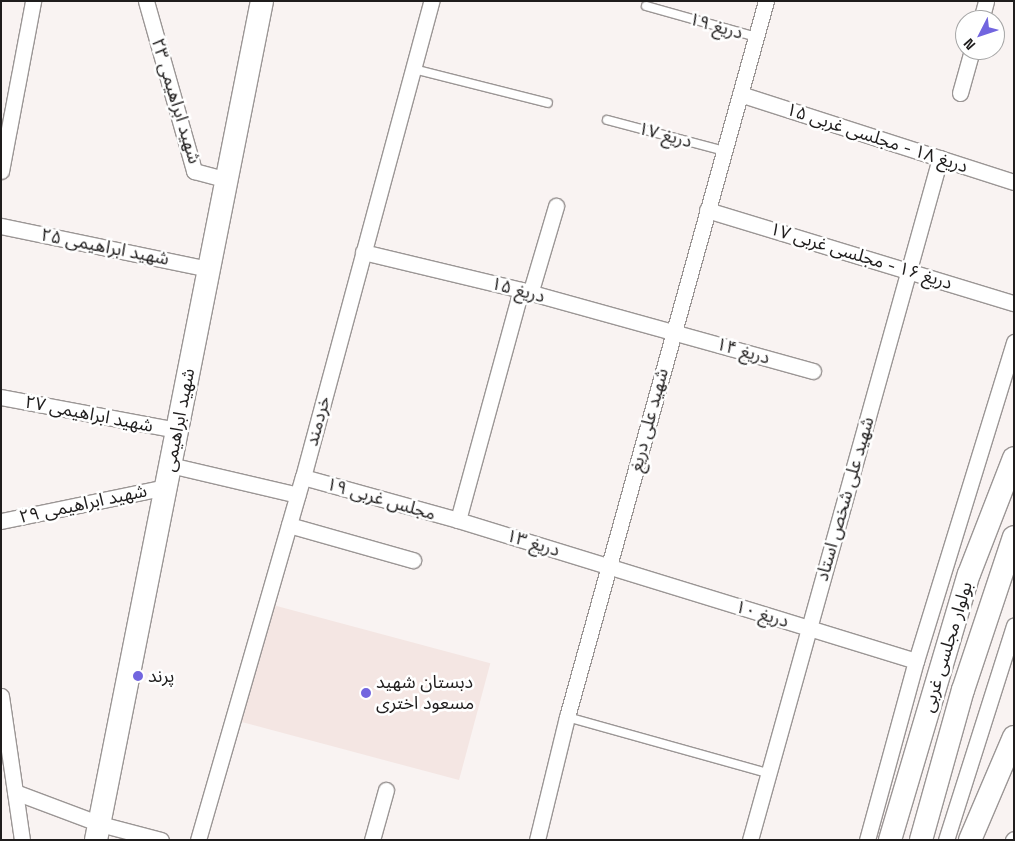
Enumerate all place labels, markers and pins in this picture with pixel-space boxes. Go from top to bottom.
place label: پرند [148,665,174,687]
marker: پرند [132,670,144,682]
place label: دبستان شهید مسعود اختری [376,672,474,714]
marker: دبستان شهید مسعود اختری [360,687,372,699]

